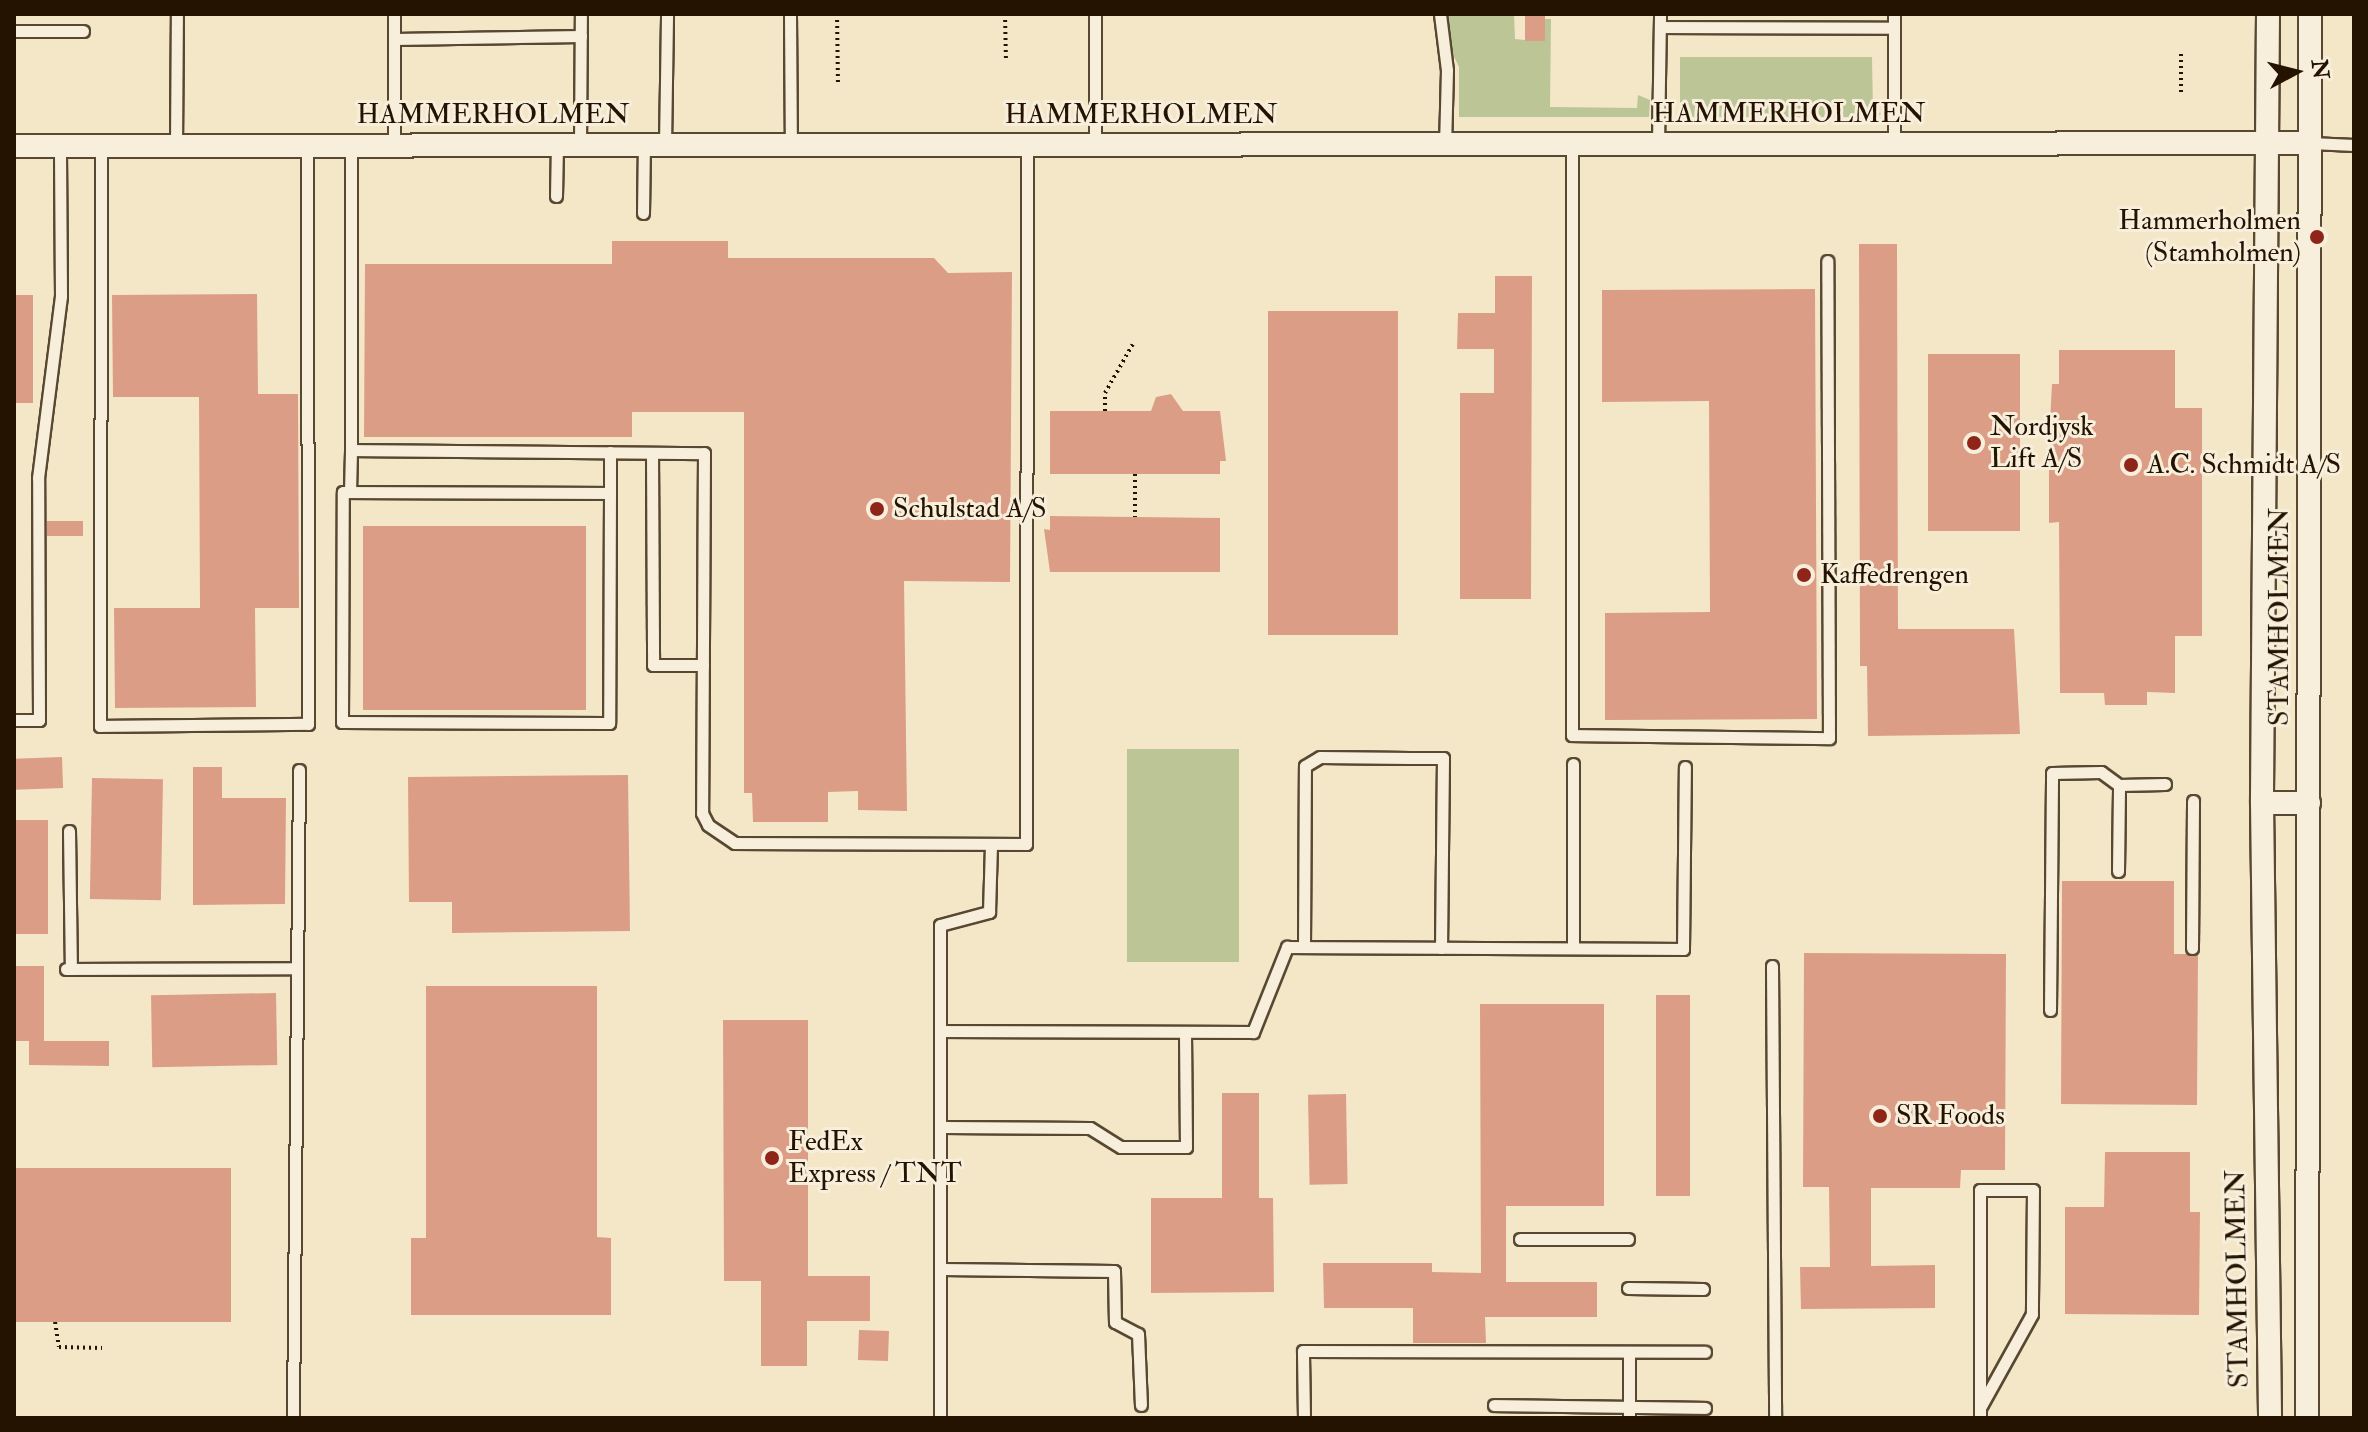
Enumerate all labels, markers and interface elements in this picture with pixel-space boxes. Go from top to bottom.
north arrow [2256,32,2336,112]
text: N [2305,58,2335,81]
street label: HAMMERHOLMEN [1652,97,1926,131]
street label: HAMMERHOLMEN [356,98,630,132]
street label: HAMMERHOLMEN [1004,98,1278,132]
place label: Hammerholmen (Stamholmen) [2118,204,2301,270]
marker: Hammerholmen (Stamholmen) [2308,228,2326,246]
place label: Nordjysk Lift A/S [1990,410,2094,476]
marker: Nordjysk Lift A/S [1965,434,1983,452]
place label: A.C. Schmidt A/S [2147,448,2341,482]
marker: A.C. Schmidt A/S [2122,456,2140,474]
place label: Schulstad A/S [893,492,1047,526]
marker: Schulstad A/S [868,500,886,518]
street label: STAMHOLMEN [2263,508,2297,726]
place label: Kaffedrengen [1820,558,1969,592]
marker: Kaffedrengen [1795,566,1813,584]
place label: SR Foods [1896,1099,2005,1133]
marker: SR Foods [1871,1107,1889,1125]
place label: FedEx Express / TNT [788,1125,962,1191]
marker: FedEx Express / TNT [763,1149,781,1167]
street label: STAMHOLMEN [2219,1170,2257,1388]

